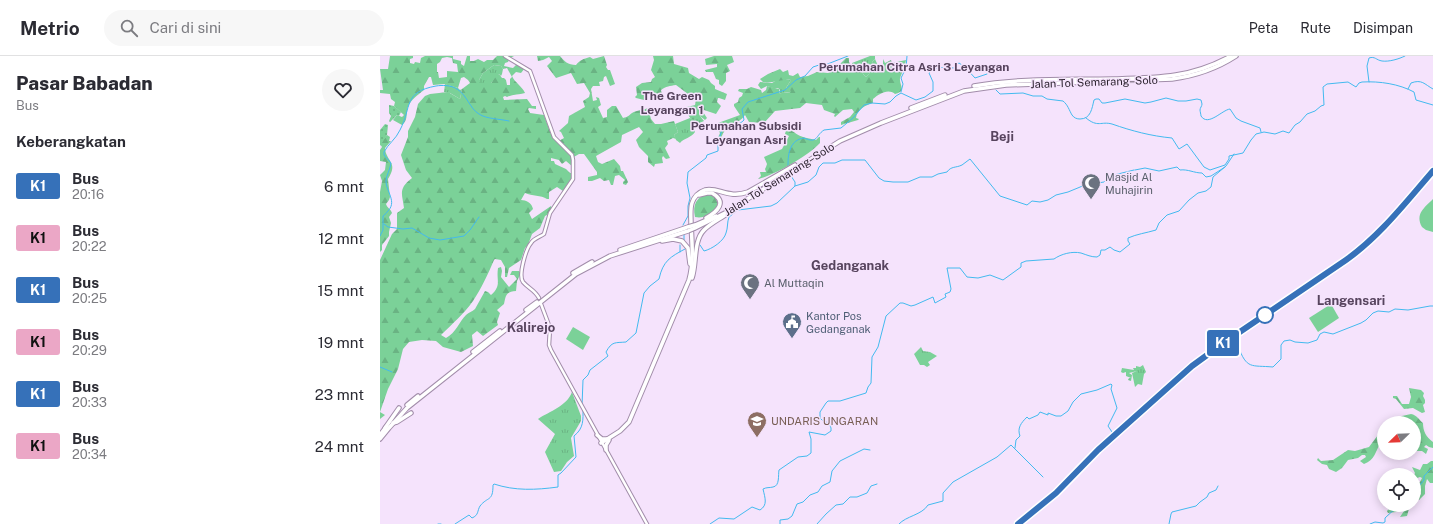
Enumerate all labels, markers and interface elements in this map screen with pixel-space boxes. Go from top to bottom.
search box [104,10,384,46]
text: Metrio [20,17,80,39]
icon: search [118,17,140,39]
text: Cari di sini [150,19,221,36]
text: Peta [1249,20,1278,36]
text: Rute [1300,20,1331,36]
text: Disimpan [1353,20,1413,36]
district label: Perumahan Citra Asri 3 Leyangan [819,60,1009,74]
button: heart [322,69,364,111]
text: Pasar Babadan [16,72,153,94]
street label: Jalan Tol Semarang–Solo [1030,74,1158,90]
district label: The Green Leyangan 1 [640,89,704,117]
text: Bus [16,98,39,113]
district label: Perumahan Subsidi Leyangan Asri [691,119,801,147]
district label: Beji [990,129,1014,144]
text: Keberangkatan [16,133,126,150]
street label: Jalan Tol Semarang–Solo [722,140,836,218]
text: Bus [72,170,99,187]
place label: Masjid Al Muhajirin [1105,171,1153,196]
mosque icon: Masjid Al Muhajirin [1080,172,1102,200]
text: K1 [30,178,46,194]
text: 6 mnt [324,178,364,195]
text: 20:16 [72,187,104,202]
text: Bus [72,222,99,239]
text: K1 [30,230,46,246]
text: 12 mnt [318,230,364,247]
text: 20:22 [72,239,106,254]
district label: Gedanganak [811,258,890,273]
mosque icon: Al Muttaqin [739,272,761,300]
text: Bus [72,274,99,291]
place label: Al Muttaqin [764,277,824,289]
text: K1 [30,282,46,298]
text: 15 mnt [318,282,364,299]
text: 20:25 [72,291,107,306]
district label: Langensari [1317,293,1385,308]
unlabelled marker [1256,306,1274,324]
place label: Kantor Pos Gedanganak [806,310,871,335]
public building icon: Kantor Pos Gedanganak [781,311,803,339]
district label: Kalirejo [507,320,555,335]
text: Bus [72,326,99,343]
line badge: K1 [1205,330,1241,356]
text: K1 [30,334,46,350]
text: 19 mnt [318,334,364,351]
text: K1 [1215,335,1231,351]
text: 20:29 [72,343,107,358]
text: Bus [72,378,99,395]
text: K1 [30,386,46,402]
text: 23 mnt [315,386,364,403]
text: 20:33 [72,395,107,410]
school or university icon: UNDARIS UNGARAN [746,410,768,438]
place label: UNDARIS UNGARAN [771,415,878,427]
north arrow [1377,416,1421,460]
map controls [1377,416,1421,512]
text: Bus [72,430,99,447]
text: K1 [30,438,46,454]
text: 24 mnt [315,438,364,455]
text: 20:34 [72,447,107,462]
button: locate [1377,468,1421,512]

